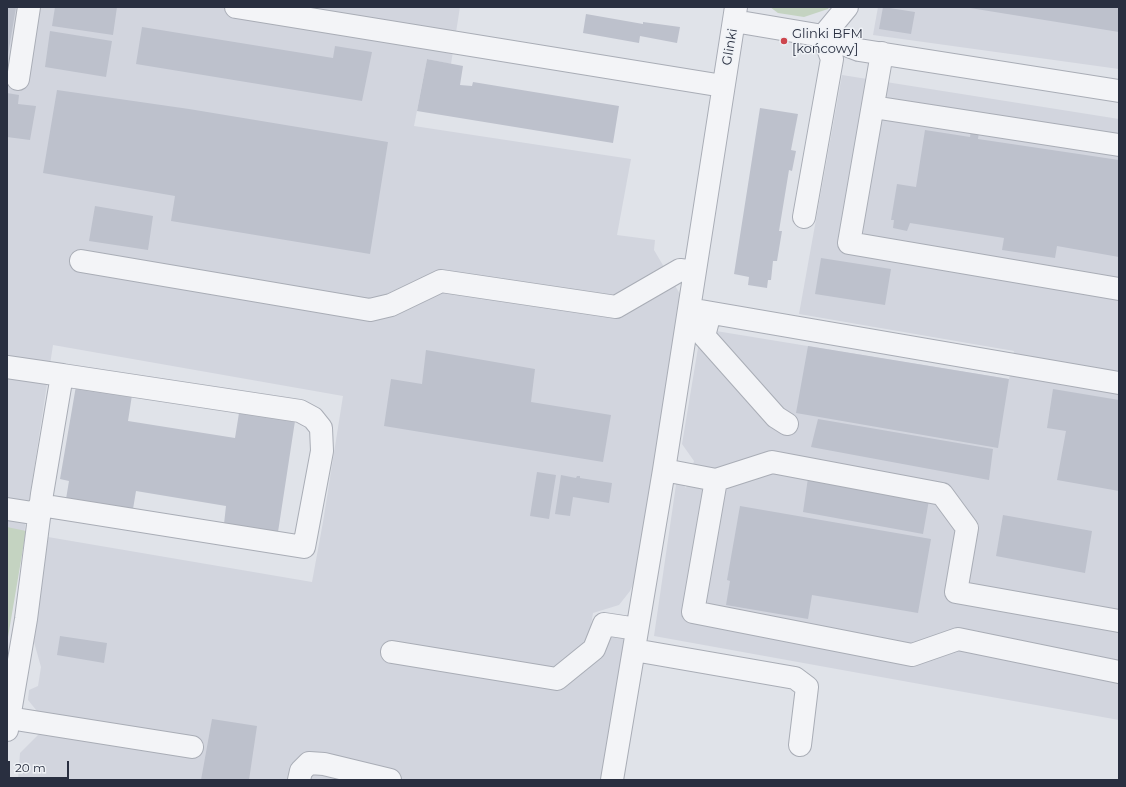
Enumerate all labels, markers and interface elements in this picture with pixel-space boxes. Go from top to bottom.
place label: Glinki BFM [końcowy] [792,26,863,57]
street label: Glinki [719,27,741,67]
marker: Glinki BFM [końcowy] [779,36,789,46]
scale bar [10,753,71,779]
text: 20 m [15,760,46,775]

